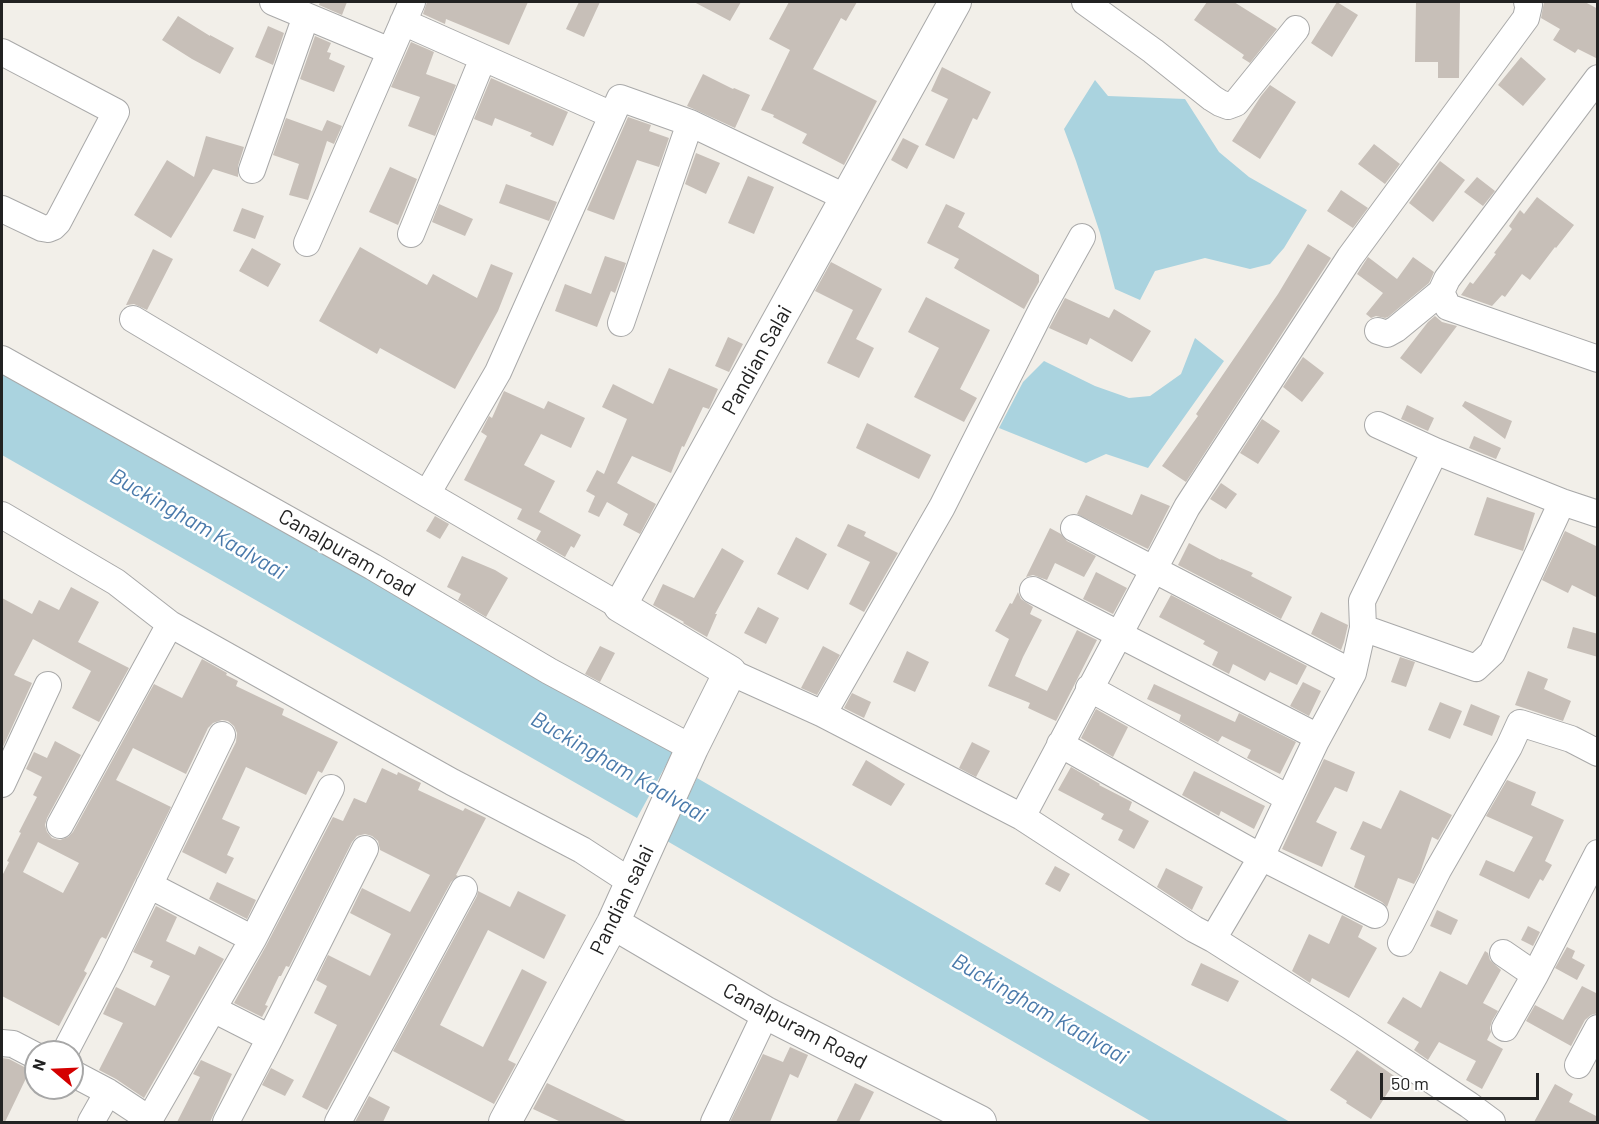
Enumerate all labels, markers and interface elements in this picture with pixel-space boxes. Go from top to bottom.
street label: Pandian Salai [717,301,797,419]
water label: Buckingham Kaalvaai [105,463,291,585]
street label: Canalpuram road [274,504,420,602]
water label: Buckingham Kaalvaai [526,706,712,828]
street label: Pandian salai [585,841,659,959]
water label: Buckingham Kaalvaai [947,948,1133,1070]
street label: Canalpuram Road [719,977,871,1075]
north arrow [24,1040,84,1100]
text: N [28,1057,49,1073]
scale bar [1383,1061,1542,1099]
text: 50 m [1391,1072,1429,1094]

